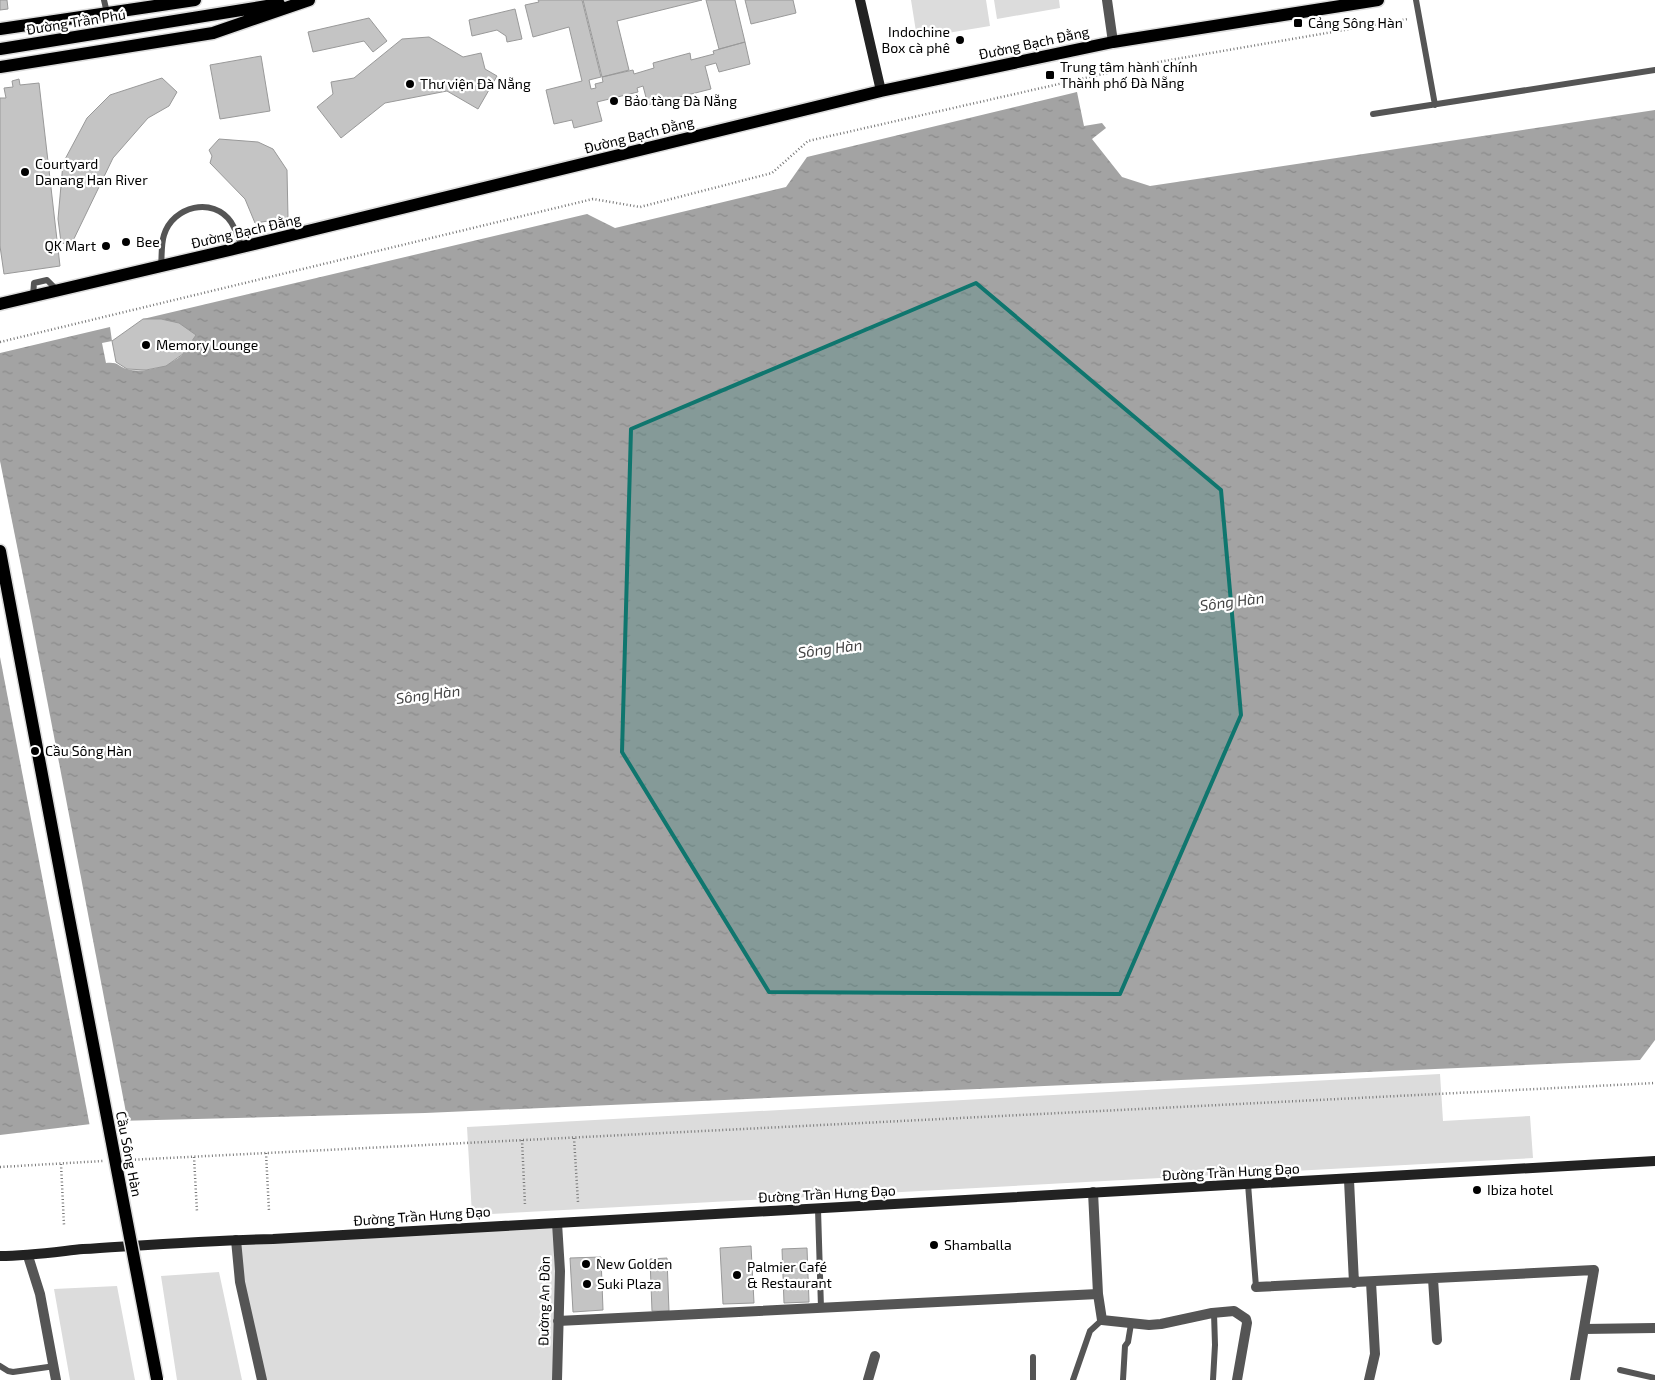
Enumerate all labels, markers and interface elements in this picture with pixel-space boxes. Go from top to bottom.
street label: Đường Trần Phú [25,5,127,38]
place label: Cảng Sông Hàn [1308,14,1403,31]
marker: Cảng Sông Hàn [1292,17,1304,29]
street label: Đường Bạch Đằng [977,22,1091,63]
place label: Indochine Box cà phê [882,23,950,56]
marker: Indochine Box cà phê [954,34,966,46]
place label: Trung tâm hành chính Thành phố Đà Nẵng [1060,58,1198,91]
marker: Trung tâm hành chính Thành phố Đà Nẵng [1044,69,1056,81]
place label: Thư viện Đà Nẵng [420,75,531,92]
marker: Thư viện Đà Nẵng [404,78,416,90]
place label: Bảo tàng Đà Nẵng [624,92,737,109]
marker: Bảo tàng Đà Nẵng [608,95,620,107]
street label: Đường Bạch Đằng [582,113,696,156]
place label: Courtyard Danang Han River [35,155,148,188]
marker: Courtyard Danang Han River [19,166,31,178]
street label: Đường Bạch Đằng [189,210,303,251]
place label: Bee [136,233,160,250]
marker: Bee [120,236,132,248]
place label: QK Mart [44,237,96,254]
marker: QK Mart [100,240,112,252]
place label: Memory Lounge [156,336,258,353]
marker: Memory Lounge [140,339,152,351]
water label: Sông Hàn [1199,588,1265,614]
water label: Sông Hàn [797,635,863,661]
water label: Sông Hàn [395,681,461,707]
place label: Cầu Sông Hàn [45,742,132,759]
marker: Cầu Sông Hàn [29,745,41,757]
street label: Cầu Sông Hàn [113,1110,146,1198]
street label: Đường Trần Hưng Đạo [1162,1159,1300,1184]
street label: Đường Trần Hưng Đạo [758,1181,896,1206]
place label: Ibiza hotel [1487,1181,1554,1198]
marker: Ibiza hotel [1471,1184,1483,1196]
street label: Đường Trần Hưng Đạo [353,1202,491,1229]
place label: Shamballa [944,1236,1012,1253]
marker: Shamballa [928,1239,940,1251]
place label: New Golden [596,1255,672,1272]
street label: Đường An Đồn [534,1256,553,1346]
marker: New Golden [580,1258,592,1270]
place label: Palmier Café & Restaurant [747,1258,832,1291]
marker: Palmier Café & Restaurant [731,1269,743,1281]
place label: Suki Plaza [597,1275,661,1292]
marker: Suki Plaza [581,1278,593,1290]

